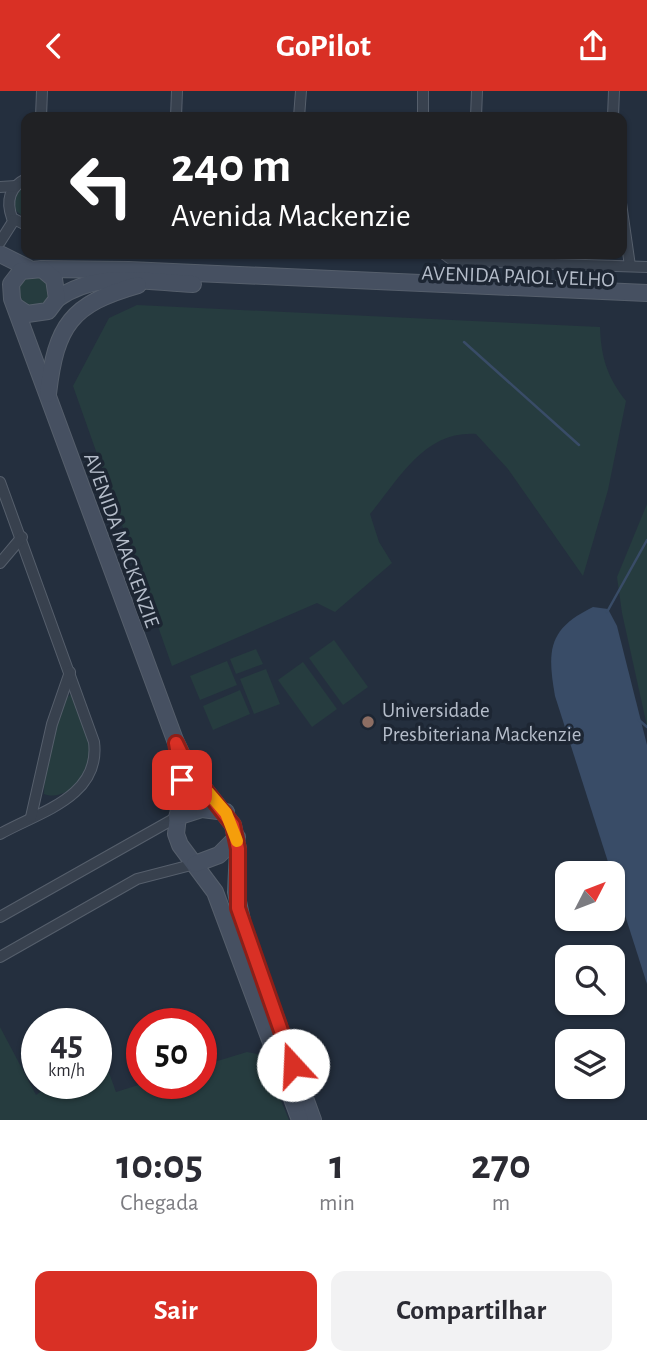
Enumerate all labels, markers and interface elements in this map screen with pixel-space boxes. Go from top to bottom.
icon: back [35,27,73,65]
icon: share [574,27,612,65]
text: GoPilot [276,30,371,62]
icon: left [56,140,147,231]
text: 240 m [171,142,291,191]
text: Avenida Mackenzie [171,200,411,232]
street label: AVENIDA PAIOL VELHO [421,263,615,290]
street label: AVENIDA MACKENZIE [80,450,163,631]
place label: Universidade Presbiteriana Mackenzie [382,700,581,745]
marker: Universidade Presbiteriana Mackenzie [360,714,376,730]
pin [152,750,212,810]
icon: arrive [163,761,201,799]
north arrow [555,861,625,931]
map controls [555,861,625,1099]
button: search [555,945,625,1015]
speed limit sign: 50 [126,1008,217,1099]
text: 45 [50,1027,83,1062]
position arrow [256,1028,330,1102]
button: layers [555,1029,625,1099]
text: km/h [48,1062,85,1080]
text: 10:05 [116,1144,203,1186]
text: 1 [329,1144,344,1186]
text: 270 [471,1144,531,1186]
text: Chegada [120,1192,199,1215]
text: min [319,1192,355,1215]
text: m [492,1192,510,1215]
button: Sair [35,1271,317,1351]
button: Compartilhar [331,1271,612,1351]

